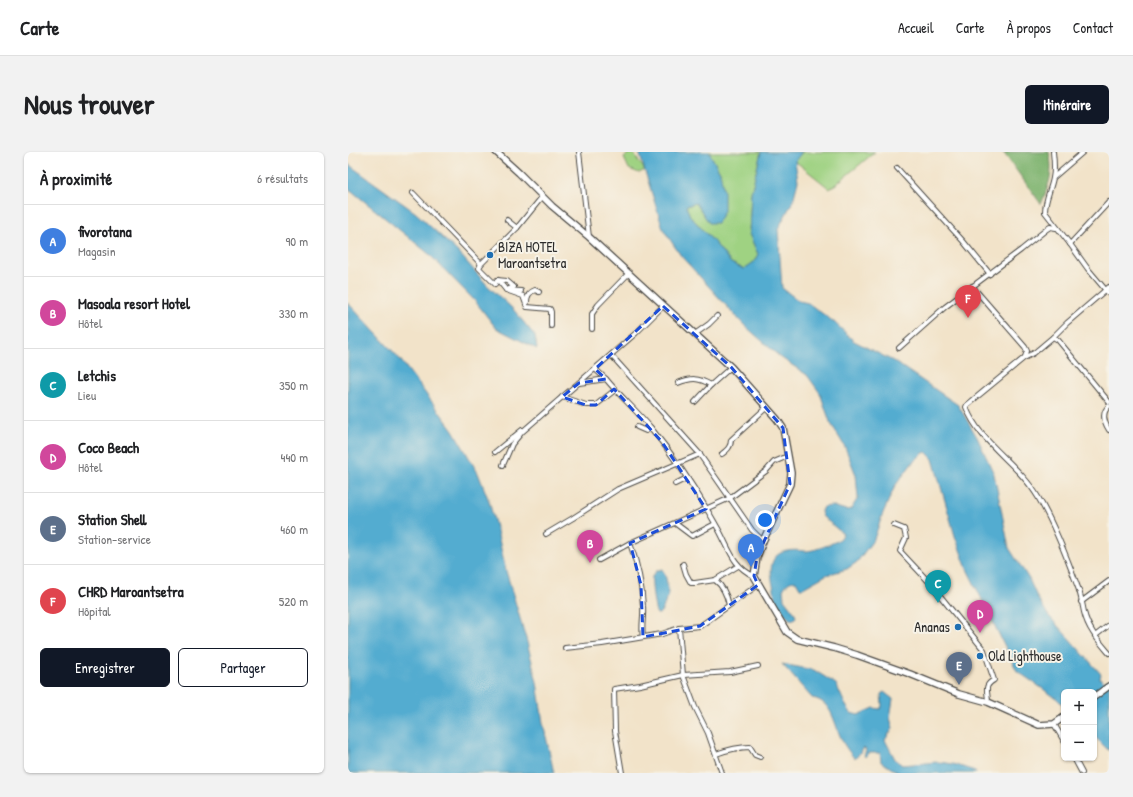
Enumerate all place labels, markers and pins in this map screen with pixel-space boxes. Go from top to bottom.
place label: BIZA HOTEL Maroantsetra [498,237,567,272]
marker: BIZA HOTEL Maroantsetra [485,250,495,260]
pin: F [955,285,981,318]
pin: B [577,530,603,563]
pin: A [738,534,764,567]
pin: C [925,570,951,603]
pin: D [967,600,993,633]
place label: Ananas [914,617,950,636]
marker: Ananas [953,622,963,632]
place label: Old Lighthouse [988,646,1062,666]
marker: Old Lighthouse [975,651,985,661]
pin: E [946,652,972,685]

